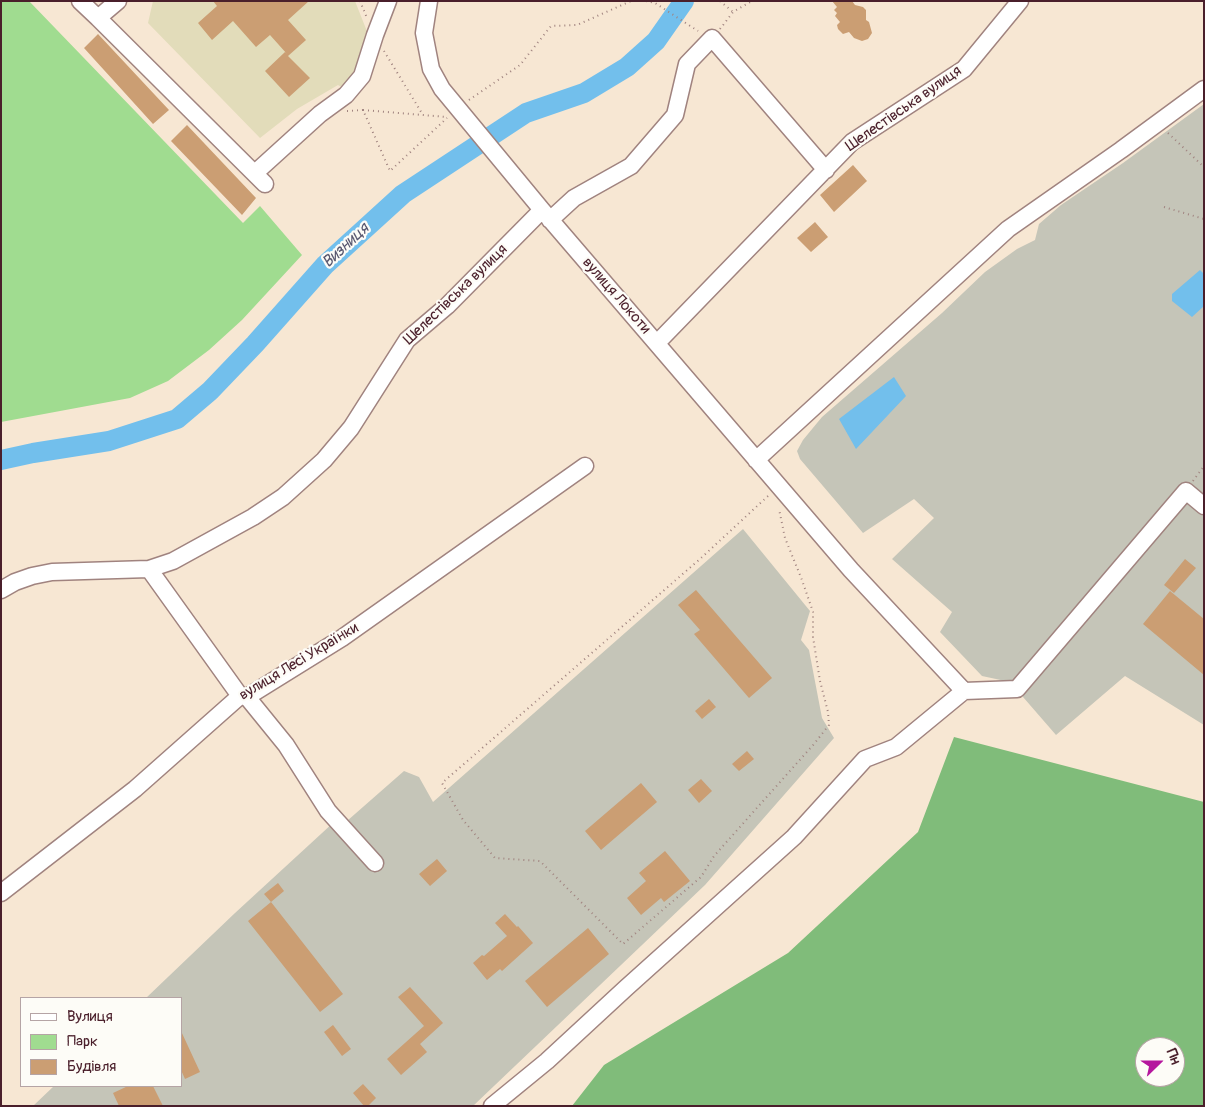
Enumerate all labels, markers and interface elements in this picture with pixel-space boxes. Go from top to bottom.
street label: Шелестівська вулиця [843,62,965,156]
water label: Визниця [319,220,373,272]
street label: Шелестівська вулиця [400,241,512,349]
street label: вулиця Локоти [578,254,654,338]
street label: вулиця Лесі Українки [236,619,362,705]
legend [20,997,182,1087]
text: Вулиця [67,1007,113,1026]
text: Парк [67,1032,98,1051]
north arrow [1135,1037,1185,1087]
text: Пн [1163,1046,1184,1067]
text: Будівля [67,1057,116,1076]

